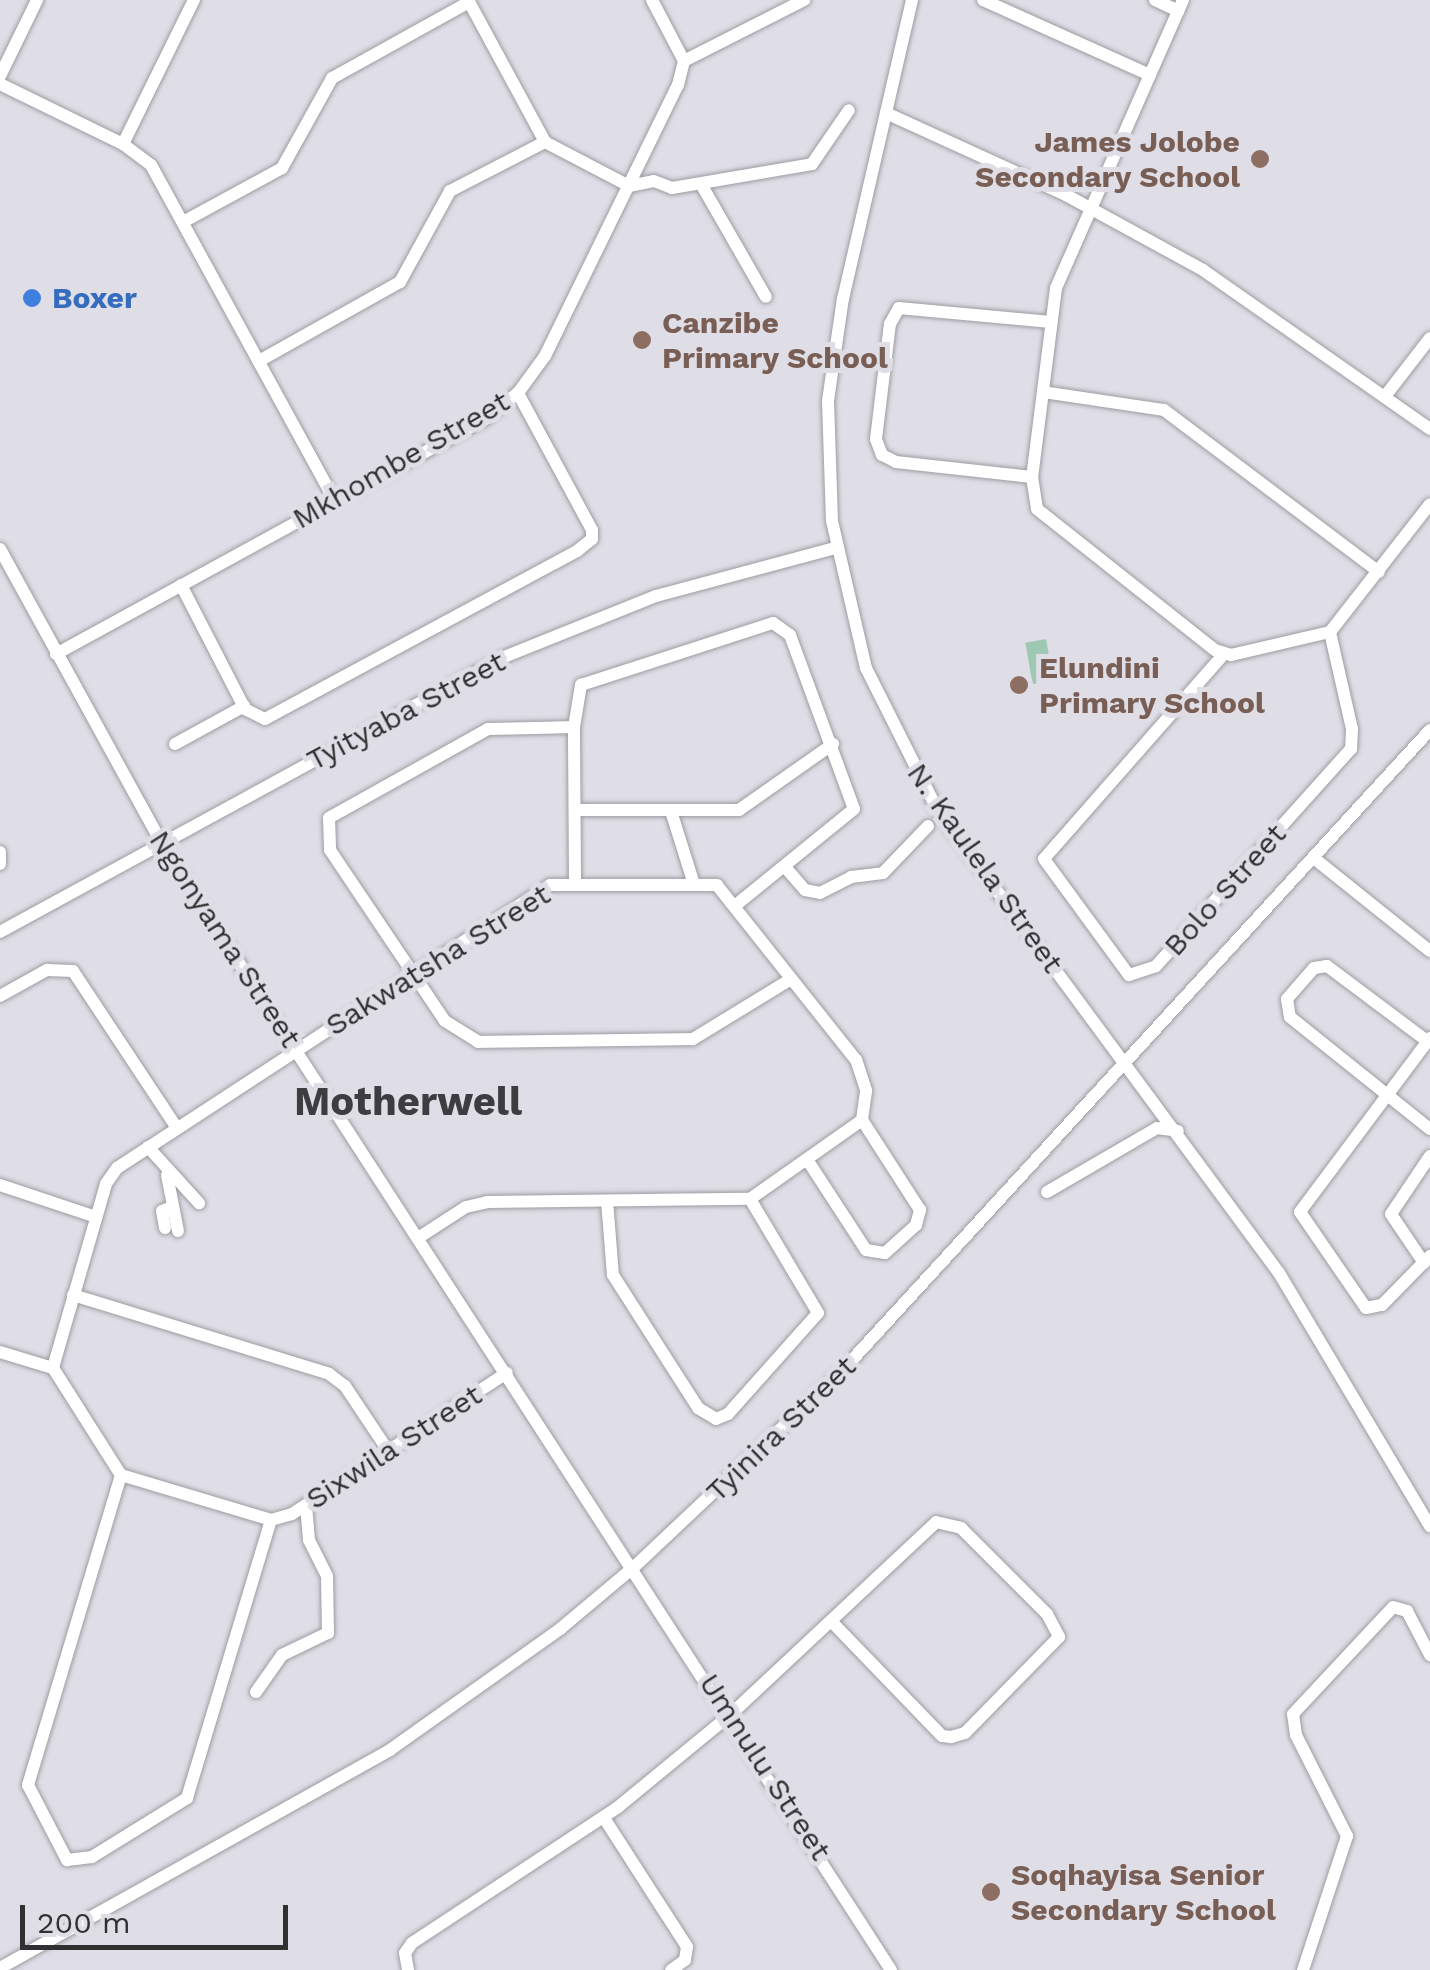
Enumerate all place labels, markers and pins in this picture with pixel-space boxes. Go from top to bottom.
place label: James Jolobe Secondary School [974,124,1240,194]
marker: James Jolobe Secondary School [1249,148,1271,170]
place label: Boxer [52,280,137,316]
marker: Boxer [21,287,43,309]
place label: Canzibe Primary School [662,305,888,376]
marker: Canzibe Primary School [631,329,653,351]
place label: Elundini Primary School [1039,650,1265,720]
marker: Elundini Primary School [1008,674,1030,696]
place label: Soqhayisa Senior Secondary School [1011,1857,1277,1928]
marker: Soqhayisa Senior Secondary School [980,1881,1002,1903]

